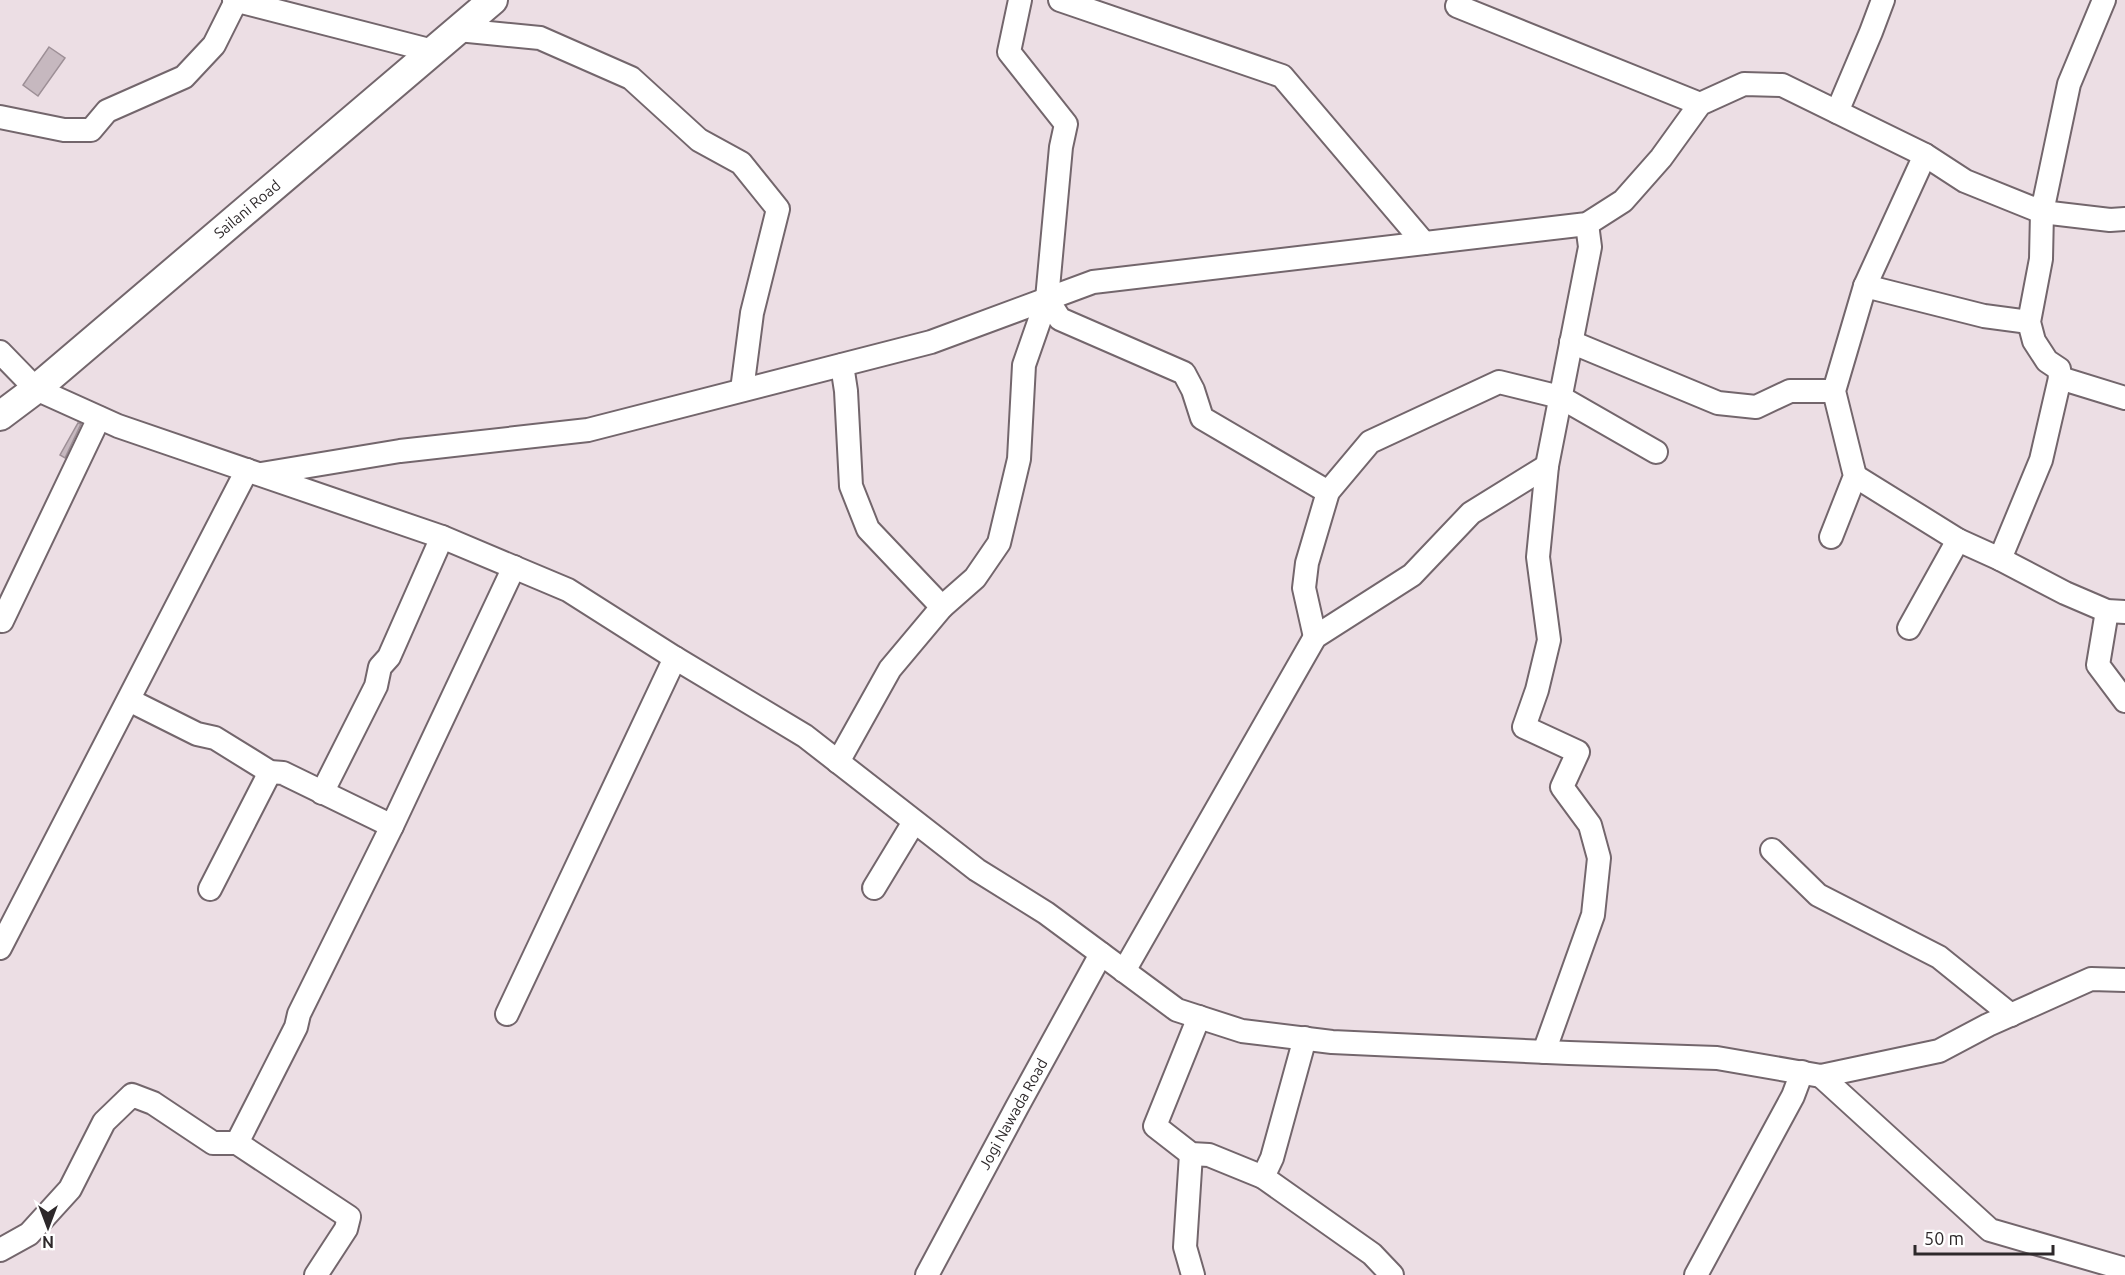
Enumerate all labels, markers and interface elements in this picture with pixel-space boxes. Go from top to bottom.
street label: Sailani Road [210,176,284,242]
street label: Jogi Nawada Road [975,1056,1051,1172]
north arrow [18,1197,78,1257]
scale bar [1915,1218,2053,1256]
text: 50 m [1924,1228,1964,1248]
text: N [42,1233,54,1251]

